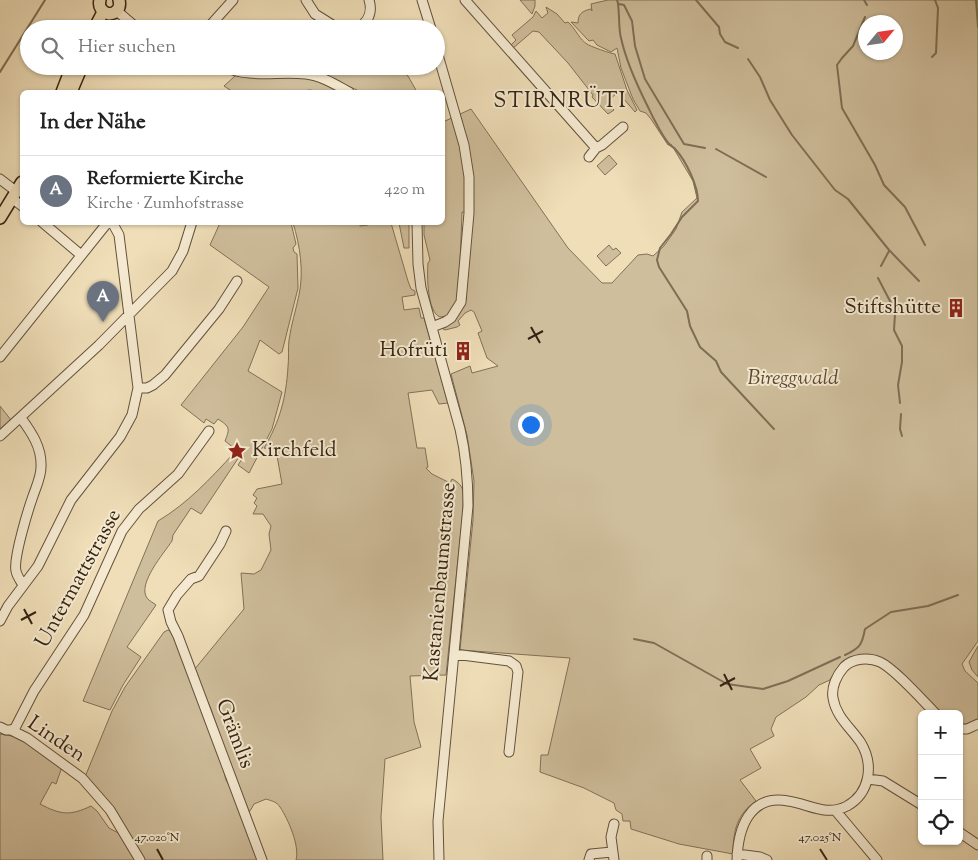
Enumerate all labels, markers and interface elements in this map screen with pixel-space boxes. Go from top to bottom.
north arrow [858,15,903,60]
search box [20,20,445,75]
icon: search [38,34,66,62]
text: Hier suchen [78,34,176,61]
district label: STIRNRÜTI [493,85,627,118]
text: In der Nähe [40,108,146,138]
text: Reformierte Kirche [87,166,244,193]
text: A [50,179,63,202]
text: 420 m [384,179,425,202]
text: Kirche · Zumhofstrasse [87,193,244,216]
pin: A [87,281,119,322]
place label: Stiftshütte [844,293,941,323]
building icon: Stiftshütte [945,297,967,319]
place label: Hofrüti [380,336,448,366]
building icon: Hofrüti [452,340,474,362]
park label: Bireggwald [747,364,839,394]
your location [518,412,544,438]
place label: Kirchfeld [252,436,337,466]
place icon: Kirchfeld [226,440,248,462]
street label: Kastanienbaumstrasse [417,481,465,683]
street label: Untermattstrasse [28,504,130,654]
street label: Grämlis [207,695,261,773]
street label: Linden [21,709,91,771]
map controls [918,710,963,845]
button: + [918,710,963,755]
button: − [918,755,963,800]
button: locate [918,800,963,845]
text: 47.020°N [135,829,180,847]
text: 47.025°N [799,829,842,847]

